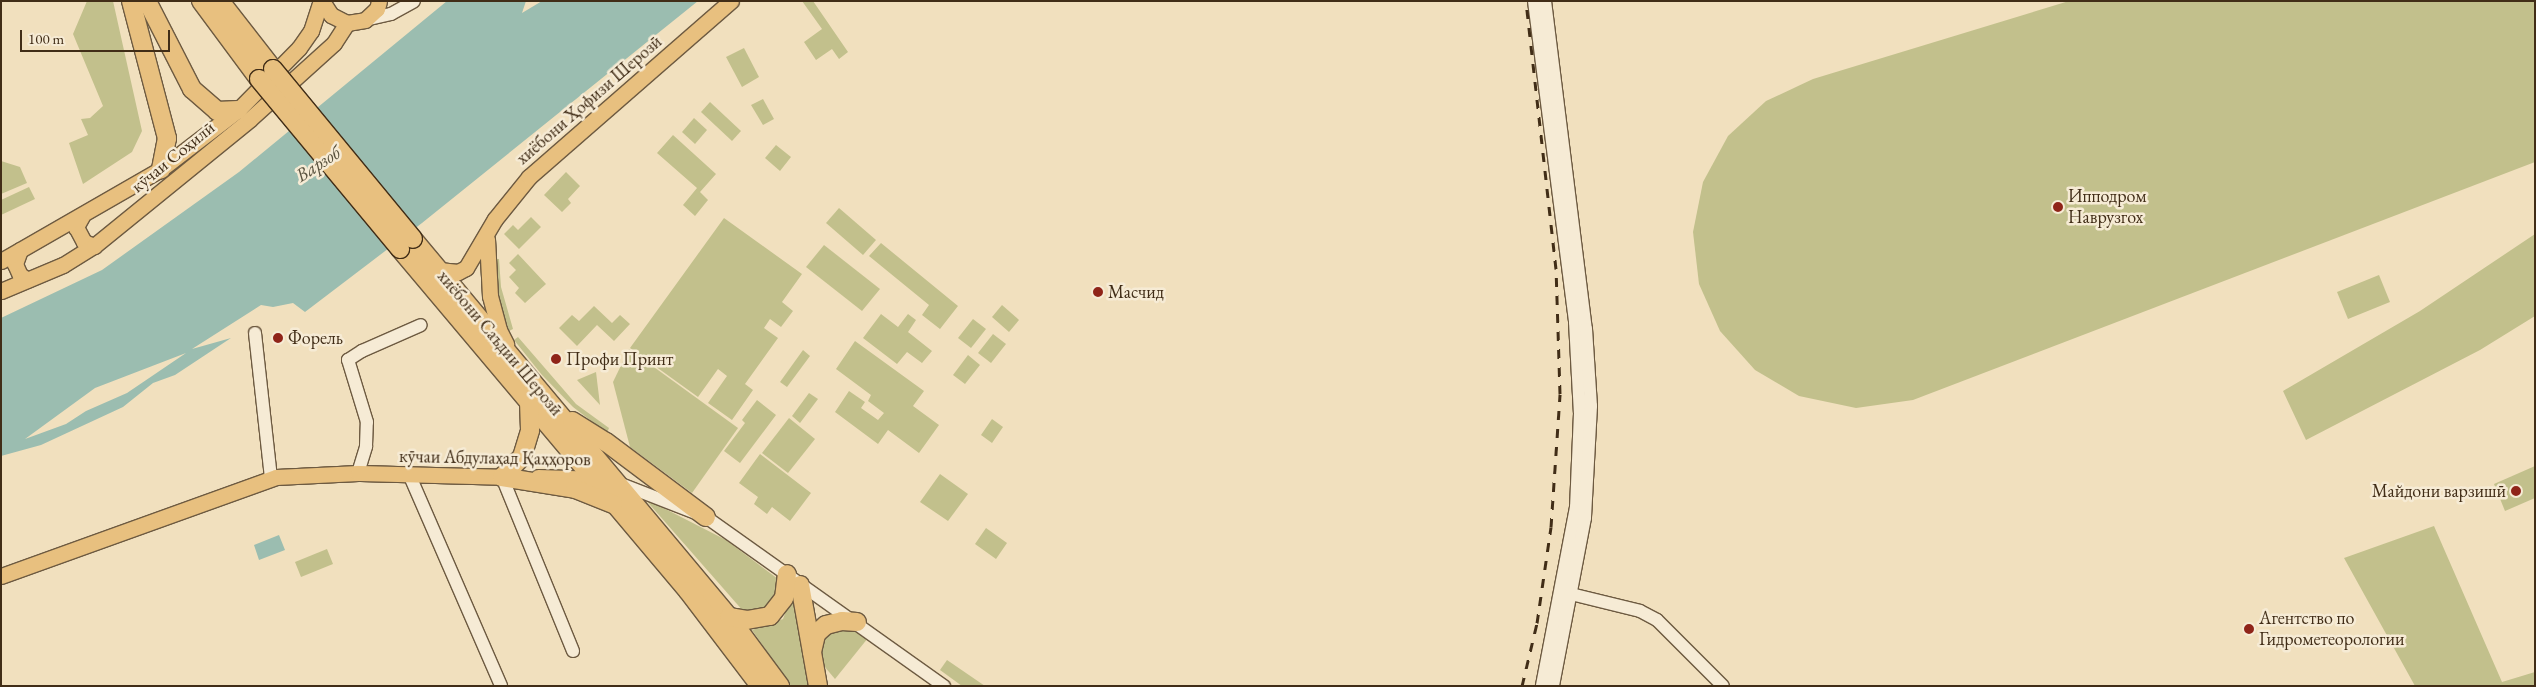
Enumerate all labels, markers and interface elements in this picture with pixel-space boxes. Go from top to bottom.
scale bar [22,20,172,52]
text: 100 m [28,29,64,48]
street label: хиёбони Ҳофизи Шерозӣ [512,31,666,169]
street label: кӯчаи Соҳилӣ [127,117,219,197]
water label: Варзоб [291,141,345,187]
place label: Ипподром Наврузгох [2068,186,2147,228]
marker: Ипподром Наврузгох [2052,201,2064,213]
street label: хиёбони Саъдии Шерозӣ [433,266,567,420]
place label: Масчид [1108,281,1164,303]
marker: Масчид [1092,286,1104,298]
place label: Форель [288,327,343,349]
marker: Форель [272,332,284,344]
place label: Профи Принт [566,348,673,370]
marker: Профи Принт [550,353,562,365]
street label: кӯчаи Абдулаҳад Қаҳҳоров [399,446,591,470]
place label: Майдони варзишӣ [2372,480,2506,502]
marker: Майдони варзишӣ [2510,485,2522,497]
place label: Агентство по Гидрометеорологии [2259,608,2404,650]
marker: Агентство по Гидрометеорологии [2243,623,2255,635]

